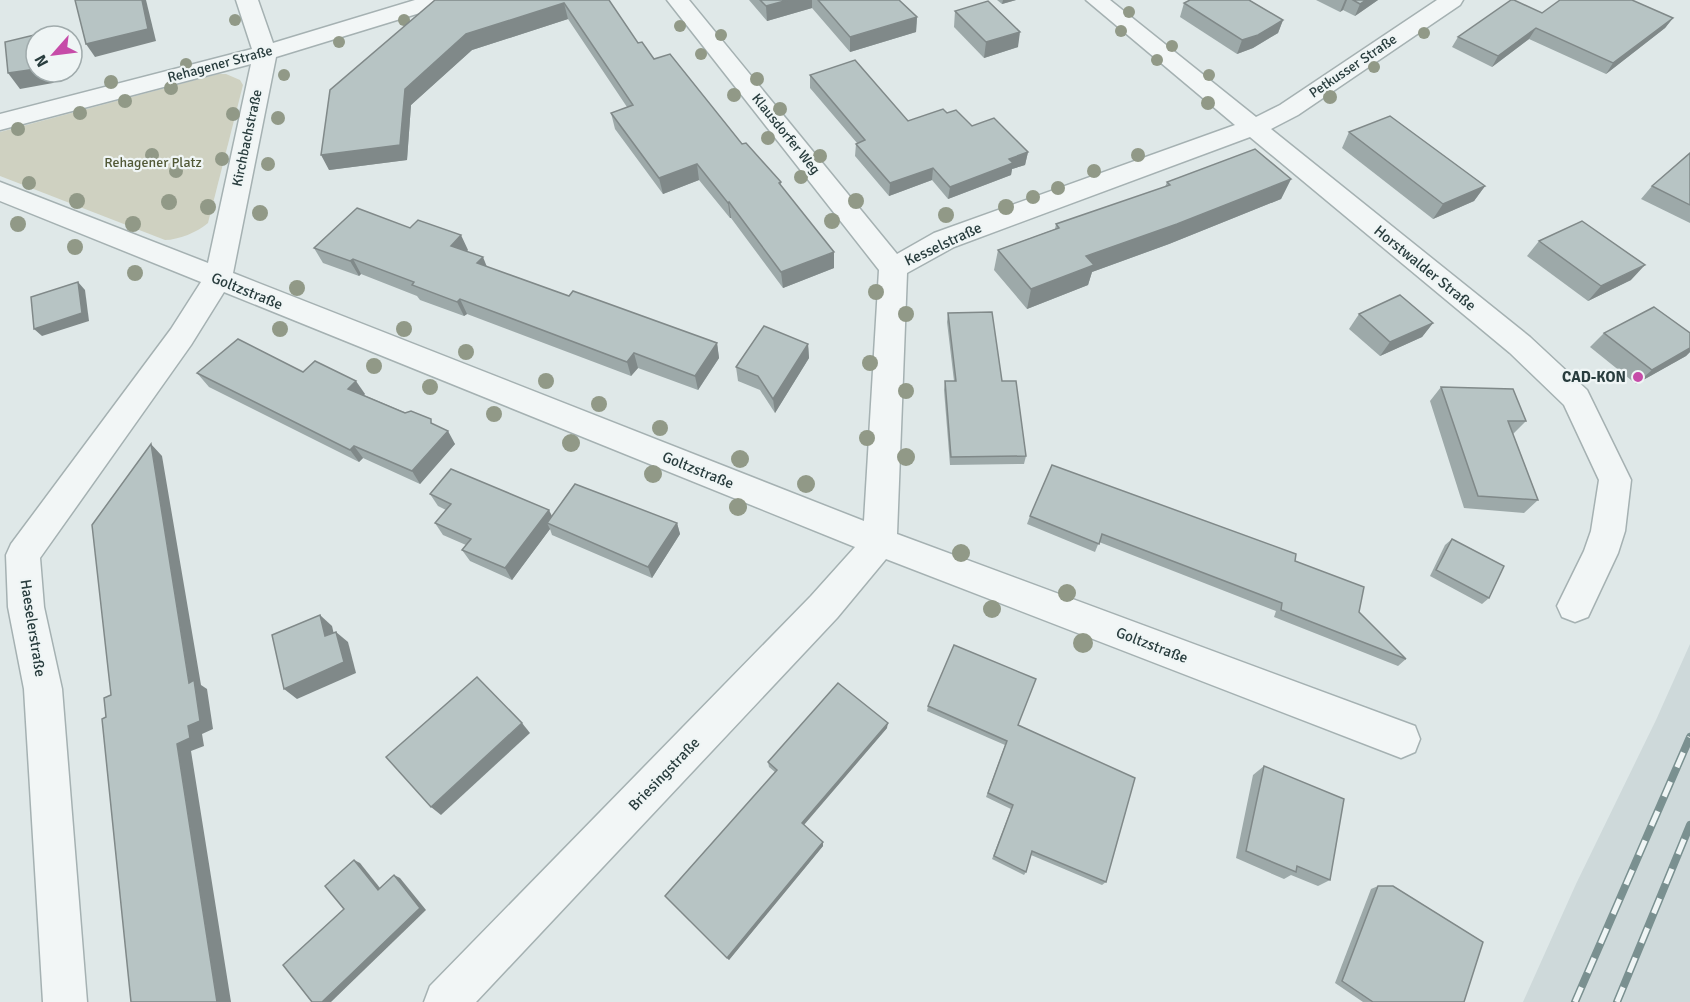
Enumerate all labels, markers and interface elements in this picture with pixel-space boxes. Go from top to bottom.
north arrow [24,24,84,84]
street label: Petkusser Straße [1306,30,1400,102]
street label: Rehagener Straße [166,42,274,86]
text: N [30,51,53,70]
street label: Kirchbachstraße [228,88,266,188]
street label: Klausdorfer Weg [748,90,824,178]
park label: Rehagener Platz [104,154,202,171]
street label: Kesselstraße [902,218,984,270]
street label: Horstwalder Straße [1370,221,1480,315]
street label: Goltzstraße [209,269,285,313]
place label: CAD-KON [1562,368,1626,386]
marker: CAD-KON [1631,370,1645,384]
street label: Goltzstraße [660,448,736,492]
street label: Haeselerstraße [16,578,50,678]
street label: Goltzstraße [1114,623,1190,667]
street label: Briesingstraße [625,734,703,814]

